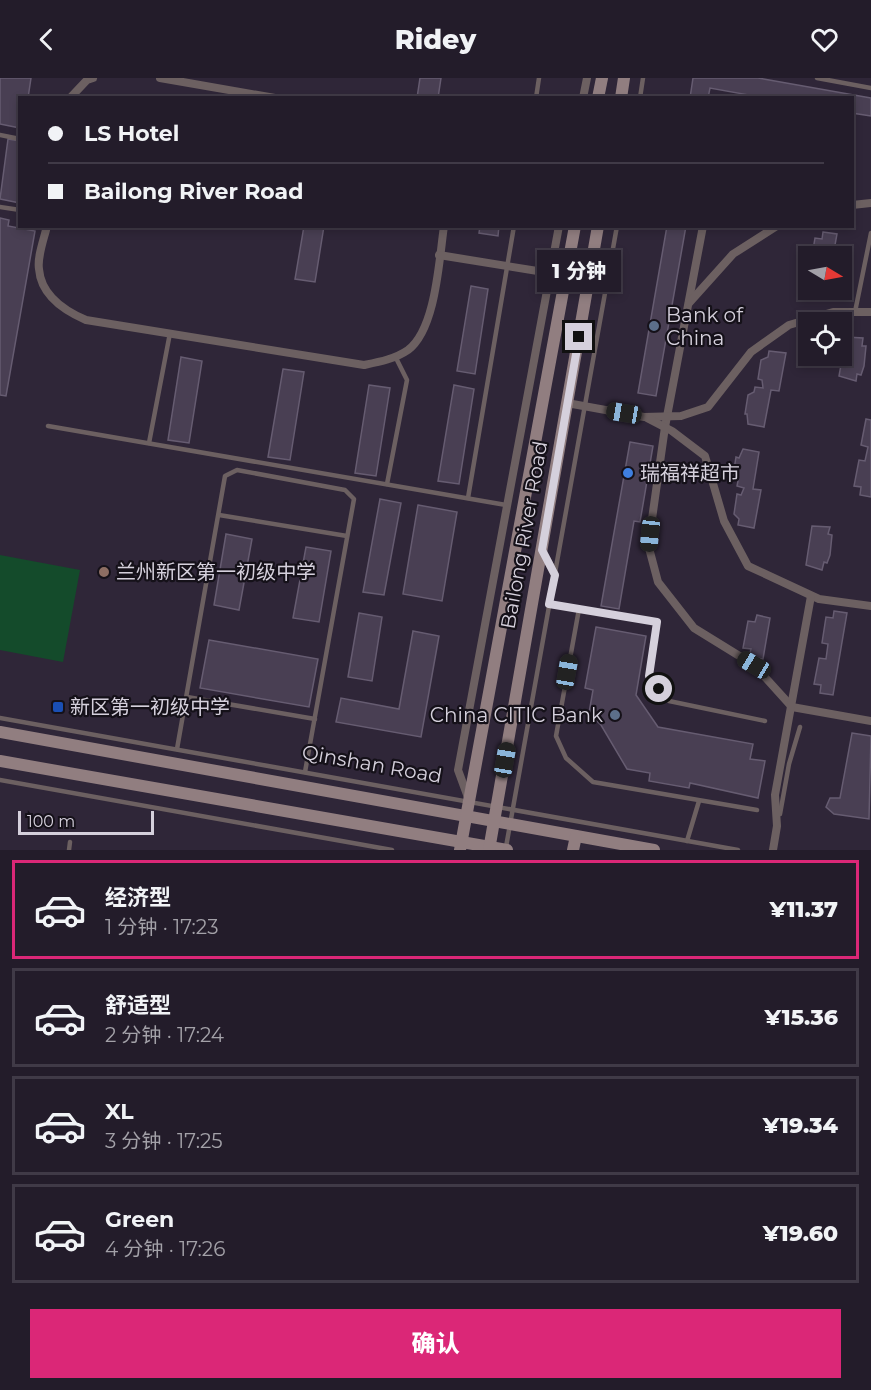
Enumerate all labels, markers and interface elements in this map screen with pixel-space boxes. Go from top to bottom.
icon: back [30,23,63,56]
text: Ridey [395,23,476,56]
icon: heart [808,23,841,56]
text: LS Hotel [84,120,179,147]
text: Bailong River Road [84,178,303,205]
north arrow [798,246,852,300]
map controls [798,246,852,366]
callout: 1 分钟 [537,250,621,292]
text: 1 分钟 [552,259,606,283]
place label: Bank of China [666,303,744,350]
button: locate [798,312,852,366]
marker: Bank of China [647,319,661,333]
route end [565,323,592,350]
car [605,401,643,425]
street label: Bailong River Road [496,439,552,631]
place label: 瑞福祥超市 [640,461,740,485]
marker: 瑞福祥超市 [621,466,635,480]
car [639,515,661,553]
place label: 兰州新区第一初级中学 [116,560,316,584]
marker: 兰州新区第一初级中学 [97,565,111,579]
car [734,648,774,682]
car [555,653,579,691]
route start [645,675,672,702]
place label: 新区第一初级中学 [70,695,230,719]
marker: 新区第一初级中学 [51,700,65,714]
place label: China CITIC Bank [430,703,603,727]
marker: China CITIC Bank [608,708,622,722]
street label: Qinshan Road [300,740,444,788]
car [493,741,517,779]
scale bar [18,808,154,836]
text: 100 m [27,812,75,831]
icon: car [33,883,87,937]
text: 经济型 [105,884,171,911]
text: ¥11.37 [769,896,838,923]
text: 1 分钟 · 17:23 [105,915,218,939]
icon: car [33,991,87,1045]
text: 舒适型 [105,992,171,1019]
text: ¥15.36 [765,1004,838,1031]
text: 2 分钟 · 17:24 [105,1023,224,1047]
text: XL [105,1098,134,1125]
icon: car [33,1099,87,1153]
text: ¥19.34 [763,1112,838,1139]
text: 3 分钟 · 17:25 [105,1129,223,1153]
text: Green [105,1206,174,1233]
icon: car [33,1207,87,1261]
text: ¥19.60 [763,1220,838,1247]
text: 4 分钟 · 17:26 [105,1237,225,1261]
button: 确认 [30,1309,841,1378]

